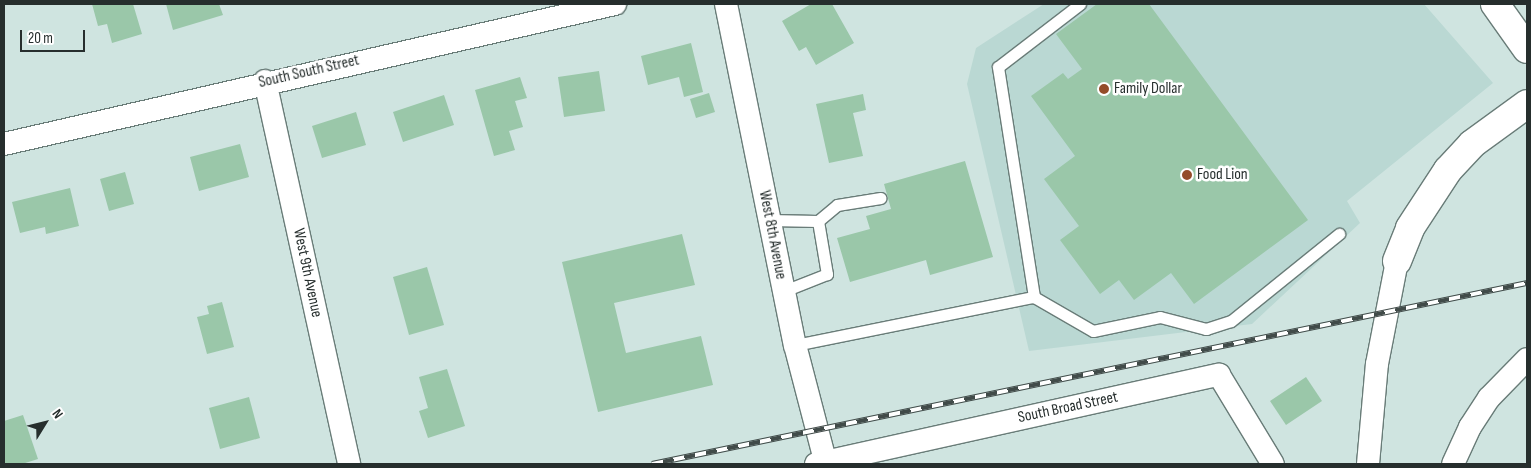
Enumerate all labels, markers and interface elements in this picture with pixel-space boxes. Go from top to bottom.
scale bar [22,20,88,52]
text: 20 m [28,29,53,48]
street label: South South Street [257,51,361,93]
place label: Family Dollar [1114,79,1182,99]
marker: Family Dollar [1098,83,1110,95]
place label: Food Lion [1197,165,1248,185]
marker: Food Lion [1181,169,1193,181]
street label: West 8th Avenue [754,189,790,281]
street label: West 9th Avenue [288,227,326,319]
street label: South Broad Street [1016,388,1120,428]
north arrow [20,398,70,448]
text: N [48,406,67,422]

